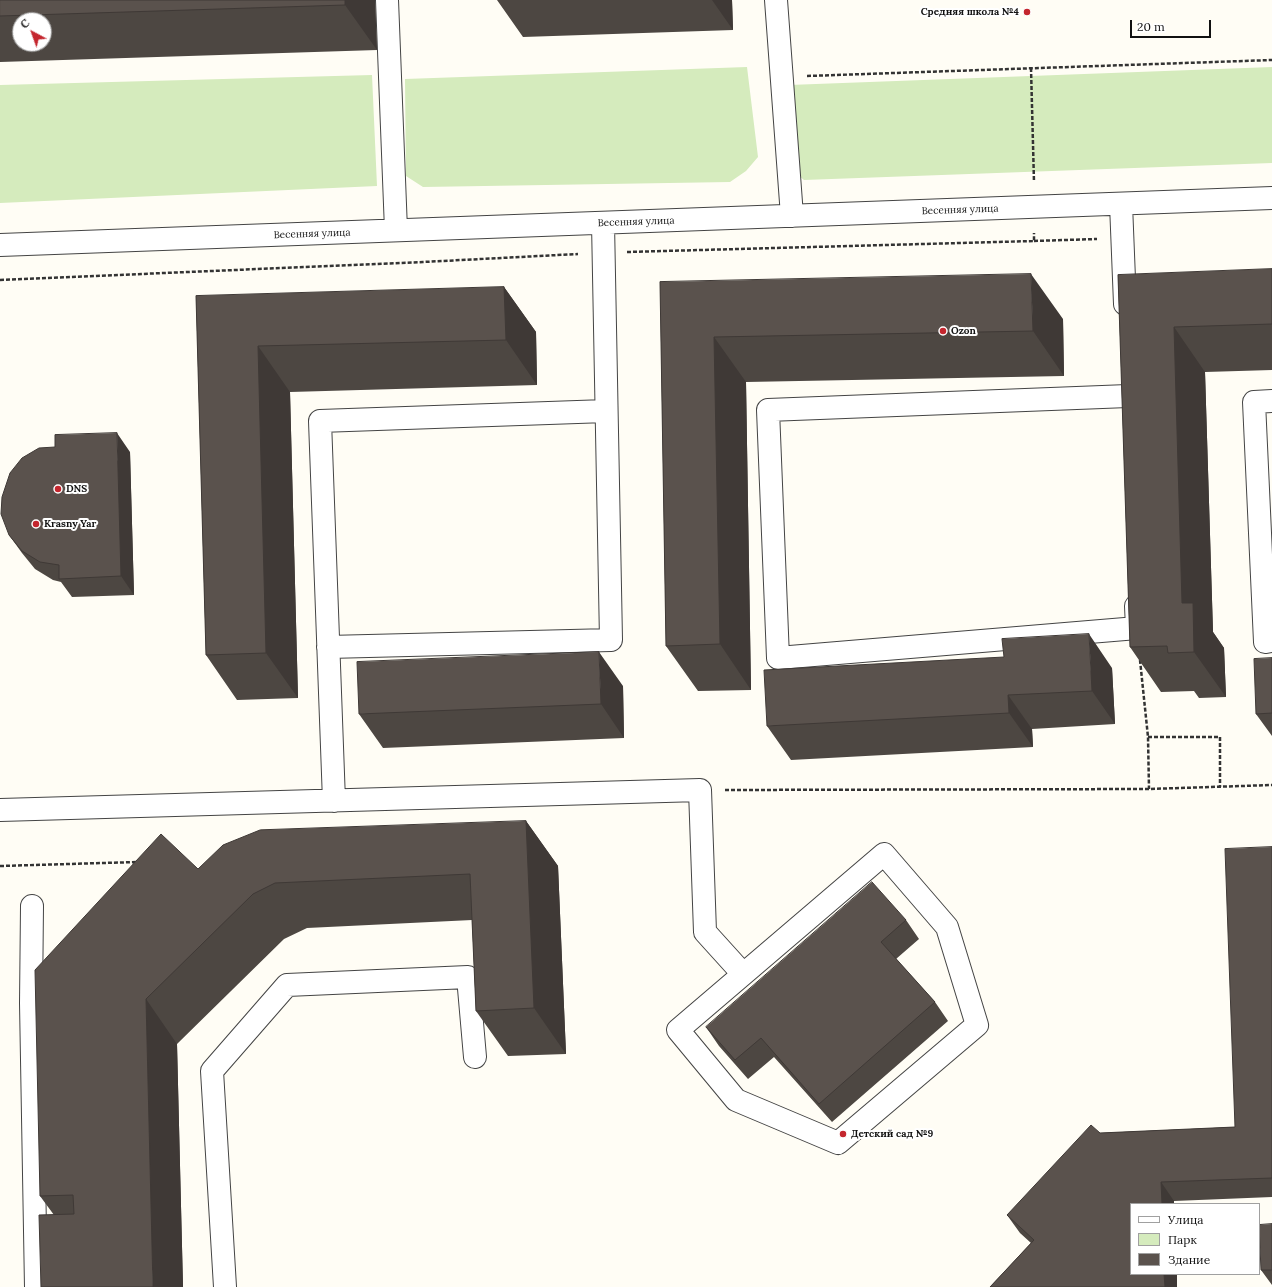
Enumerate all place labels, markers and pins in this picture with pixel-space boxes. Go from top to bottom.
place label: Средняя школа №4 [921,6,1019,18]
marker: Средняя школа №4 [1022,7,1032,17]
place label: Ozon [951,325,976,337]
marker: Ozon [938,326,948,336]
place label: DNS [66,483,87,495]
marker: DNS [53,484,63,494]
place label: Krasny Yar [44,518,96,530]
marker: Krasny Yar [31,519,41,529]
place label: Детский сад №9 [851,1128,933,1140]
marker: Детский сад №9 [838,1129,848,1139]

